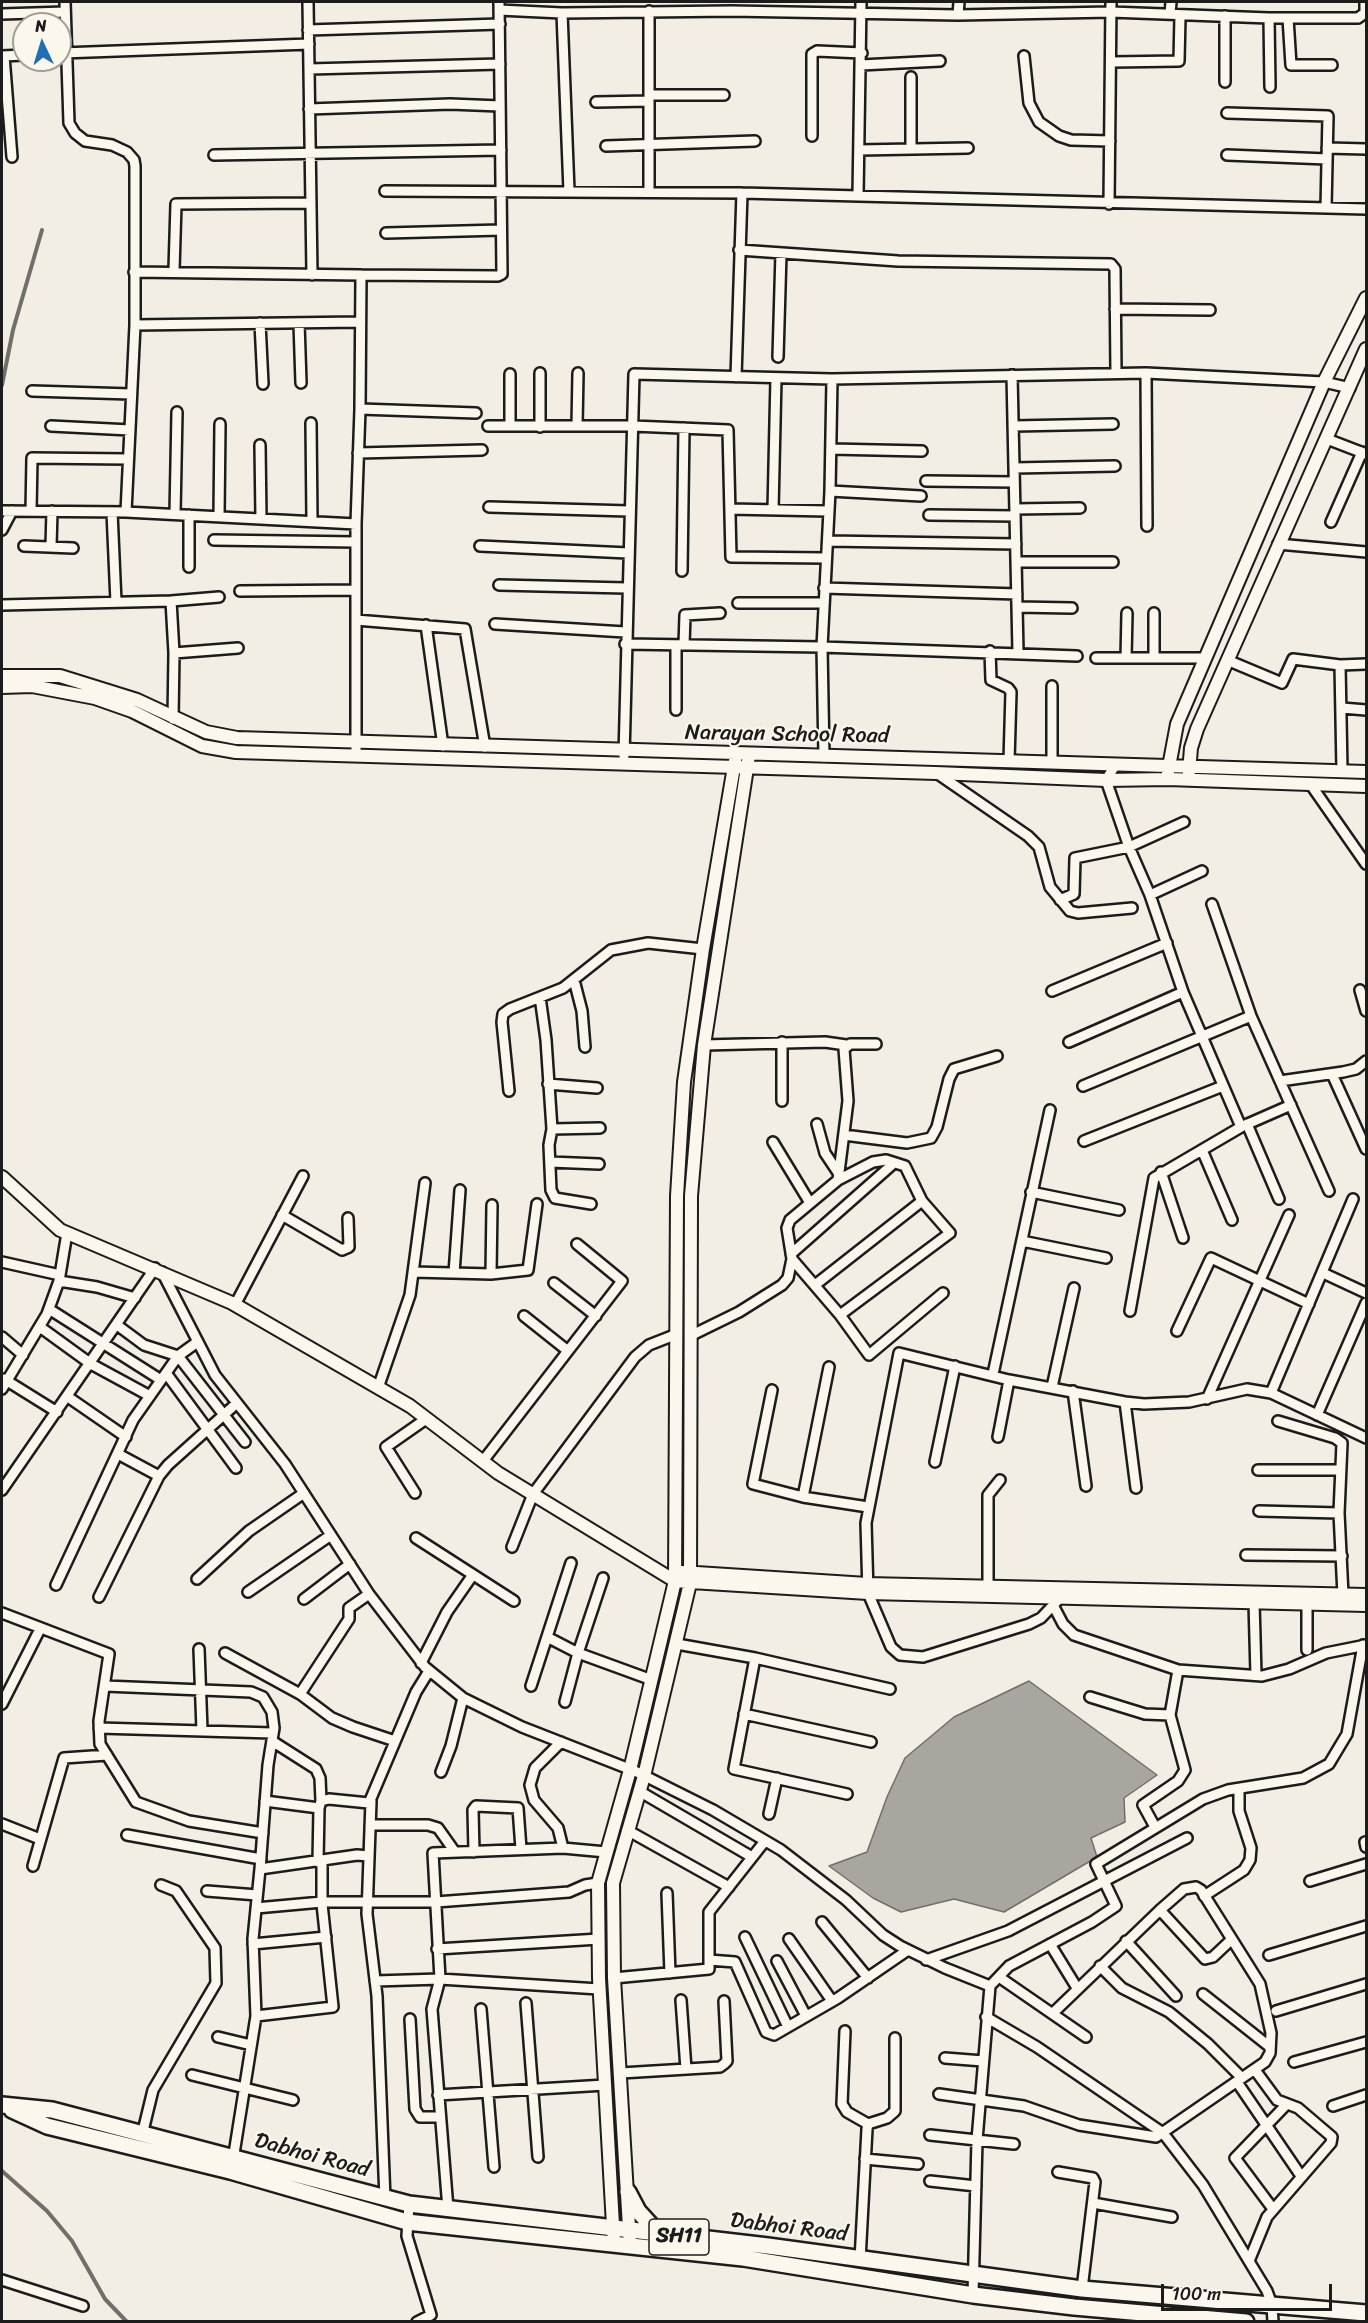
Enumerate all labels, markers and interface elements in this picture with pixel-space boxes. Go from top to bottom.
text: N [34,11,47,40]
north arrow [12,12,72,72]
street label: Narayan School Road [685,720,889,750]
street label: Dabhoi Road [252,2128,372,2184]
street label: Dabhoi Road [729,2208,849,2248]
road number: SH11 [649,2219,709,2255]
scale bar [1164,2272,1335,2310]
text: 100 m [1172,2278,1221,2310]

